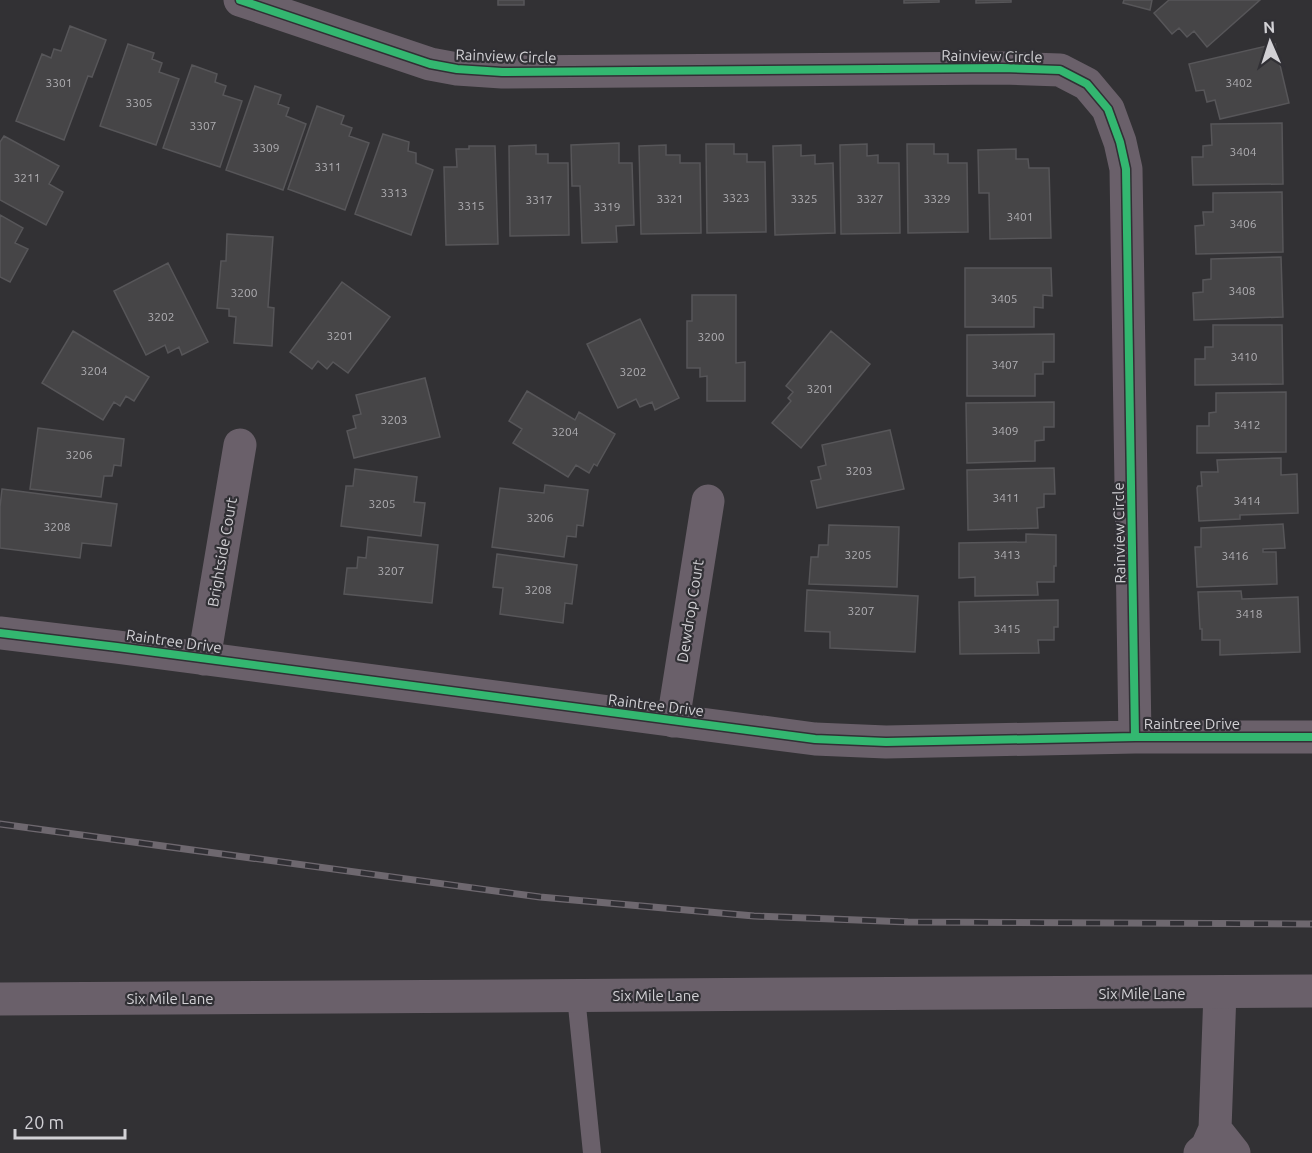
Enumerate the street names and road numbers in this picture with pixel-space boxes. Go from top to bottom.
street label: Rainview Circle [455,46,557,66]
street label: Rainview Circle [941,47,1043,65]
street label: Rainview Circle [1110,482,1128,584]
street label: Brightside Court [204,496,240,608]
street label: Dewdrop Court [673,558,707,664]
street label: Raintree Drive [125,626,223,656]
street label: Raintree Drive [607,691,705,719]
street label: Raintree Drive [1144,715,1240,732]
street label: Six Mile Lane [1098,985,1186,1002]
street label: Six Mile Lane [612,987,700,1004]
street label: Six Mile Lane [126,990,214,1007]

